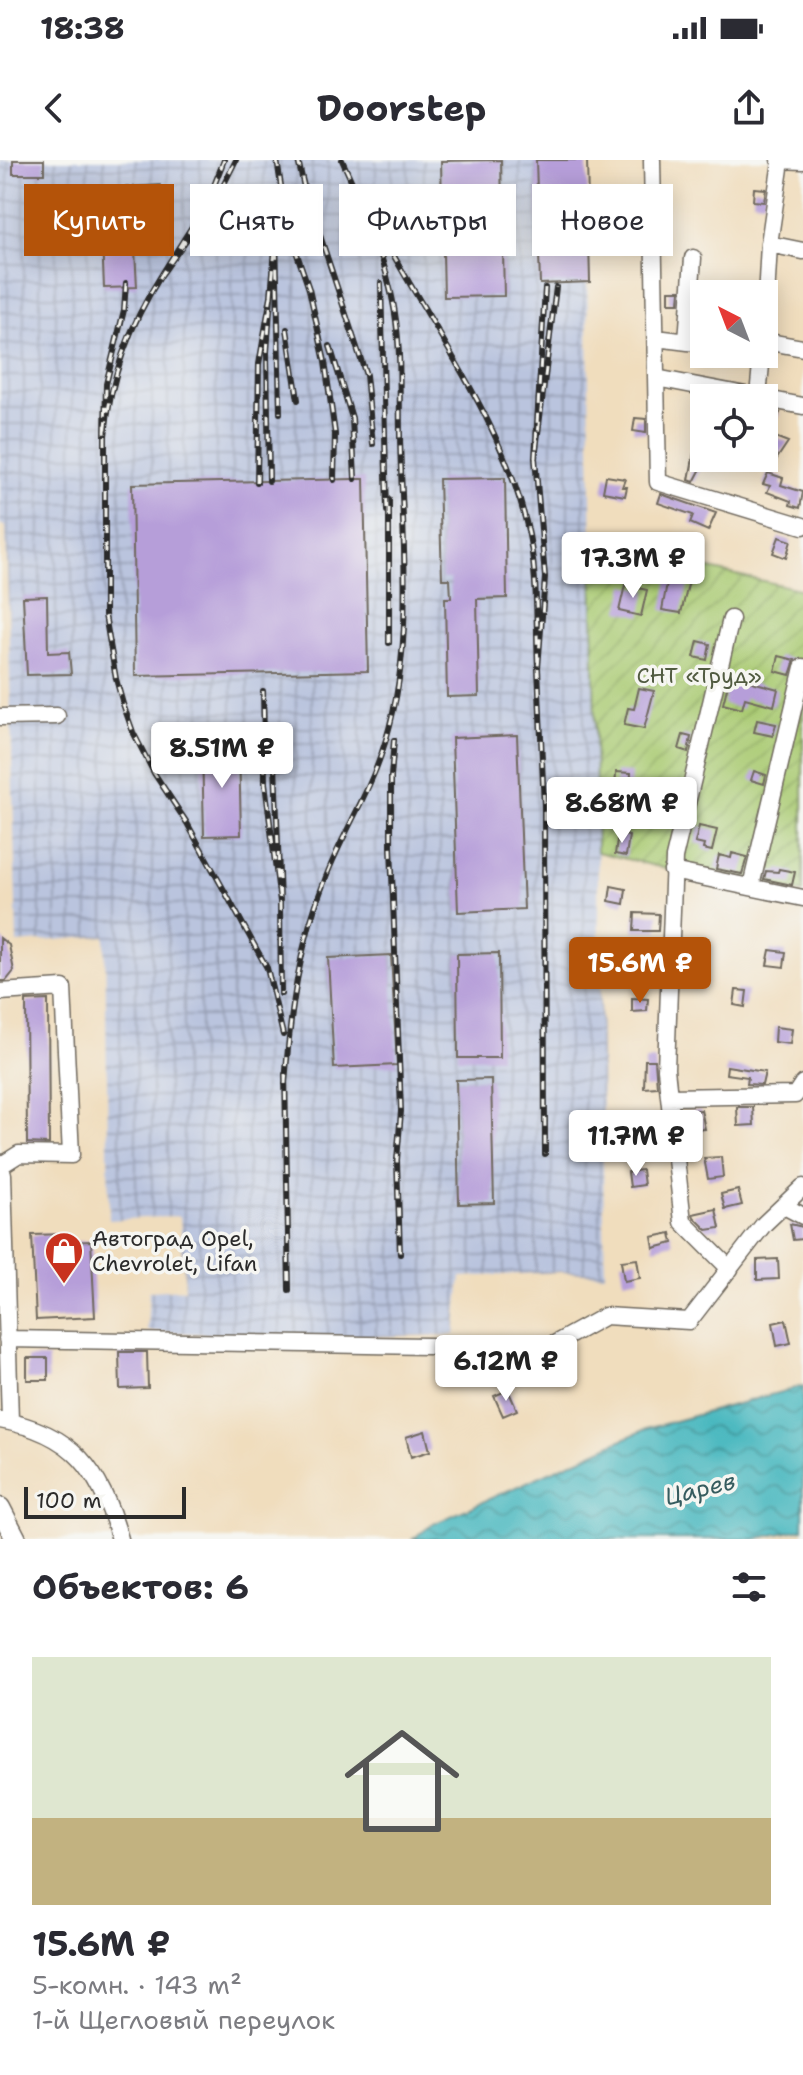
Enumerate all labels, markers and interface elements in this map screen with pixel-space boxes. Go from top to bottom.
text: 18:38 [40,8,125,49]
text: Doorstep [317,84,486,133]
icon: back [32,86,76,130]
icon: share [727,86,771,130]
chip: Купить [24,184,174,256]
chip: Снять [190,184,323,256]
chip: Фильтры [339,184,516,256]
chip: Новое [532,184,673,256]
north arrow [690,280,778,368]
map controls [690,280,778,472]
button: locate [690,384,778,472]
pin: 17.3M ₽ [559,532,707,600]
text: 17.3M ₽ [580,540,686,575]
park label: СНТ «Труд» [636,661,762,690]
pin: 8.51M ₽ [148,722,296,790]
text: 8.51M ₽ [169,730,275,765]
pin: 8.68M ₽ [548,777,696,845]
text: 8.68M ₽ [565,785,679,820]
pin: 15.6M ₽ [566,937,714,1005]
text: 15.6M ₽ [587,945,693,980]
pin: 11.7M ₽ [562,1110,710,1178]
text: 11.7M ₽ [587,1118,685,1153]
place label: Автоград Opel, Chevrolet, Lifan [92,1224,257,1278]
shop icon: Автоград Opel, Chevrolet, Lifan [43,1230,85,1285]
pin: 6.12M ₽ [432,1335,580,1403]
text: 6.12M ₽ [453,1343,559,1378]
water label: Царев [661,1465,739,1513]
scale bar [24,1483,186,1519]
text: 100 m [36,1486,102,1515]
text: Объектов: 6 [32,1564,249,1610]
icon: filters [727,1565,771,1609]
icon: home [330,1709,474,1853]
text: 15.6M ₽ [32,1921,171,1967]
text: 5-комн. · 143 m² [32,1967,242,2002]
text: 1-й Щегловый переулок [32,2002,335,2037]

